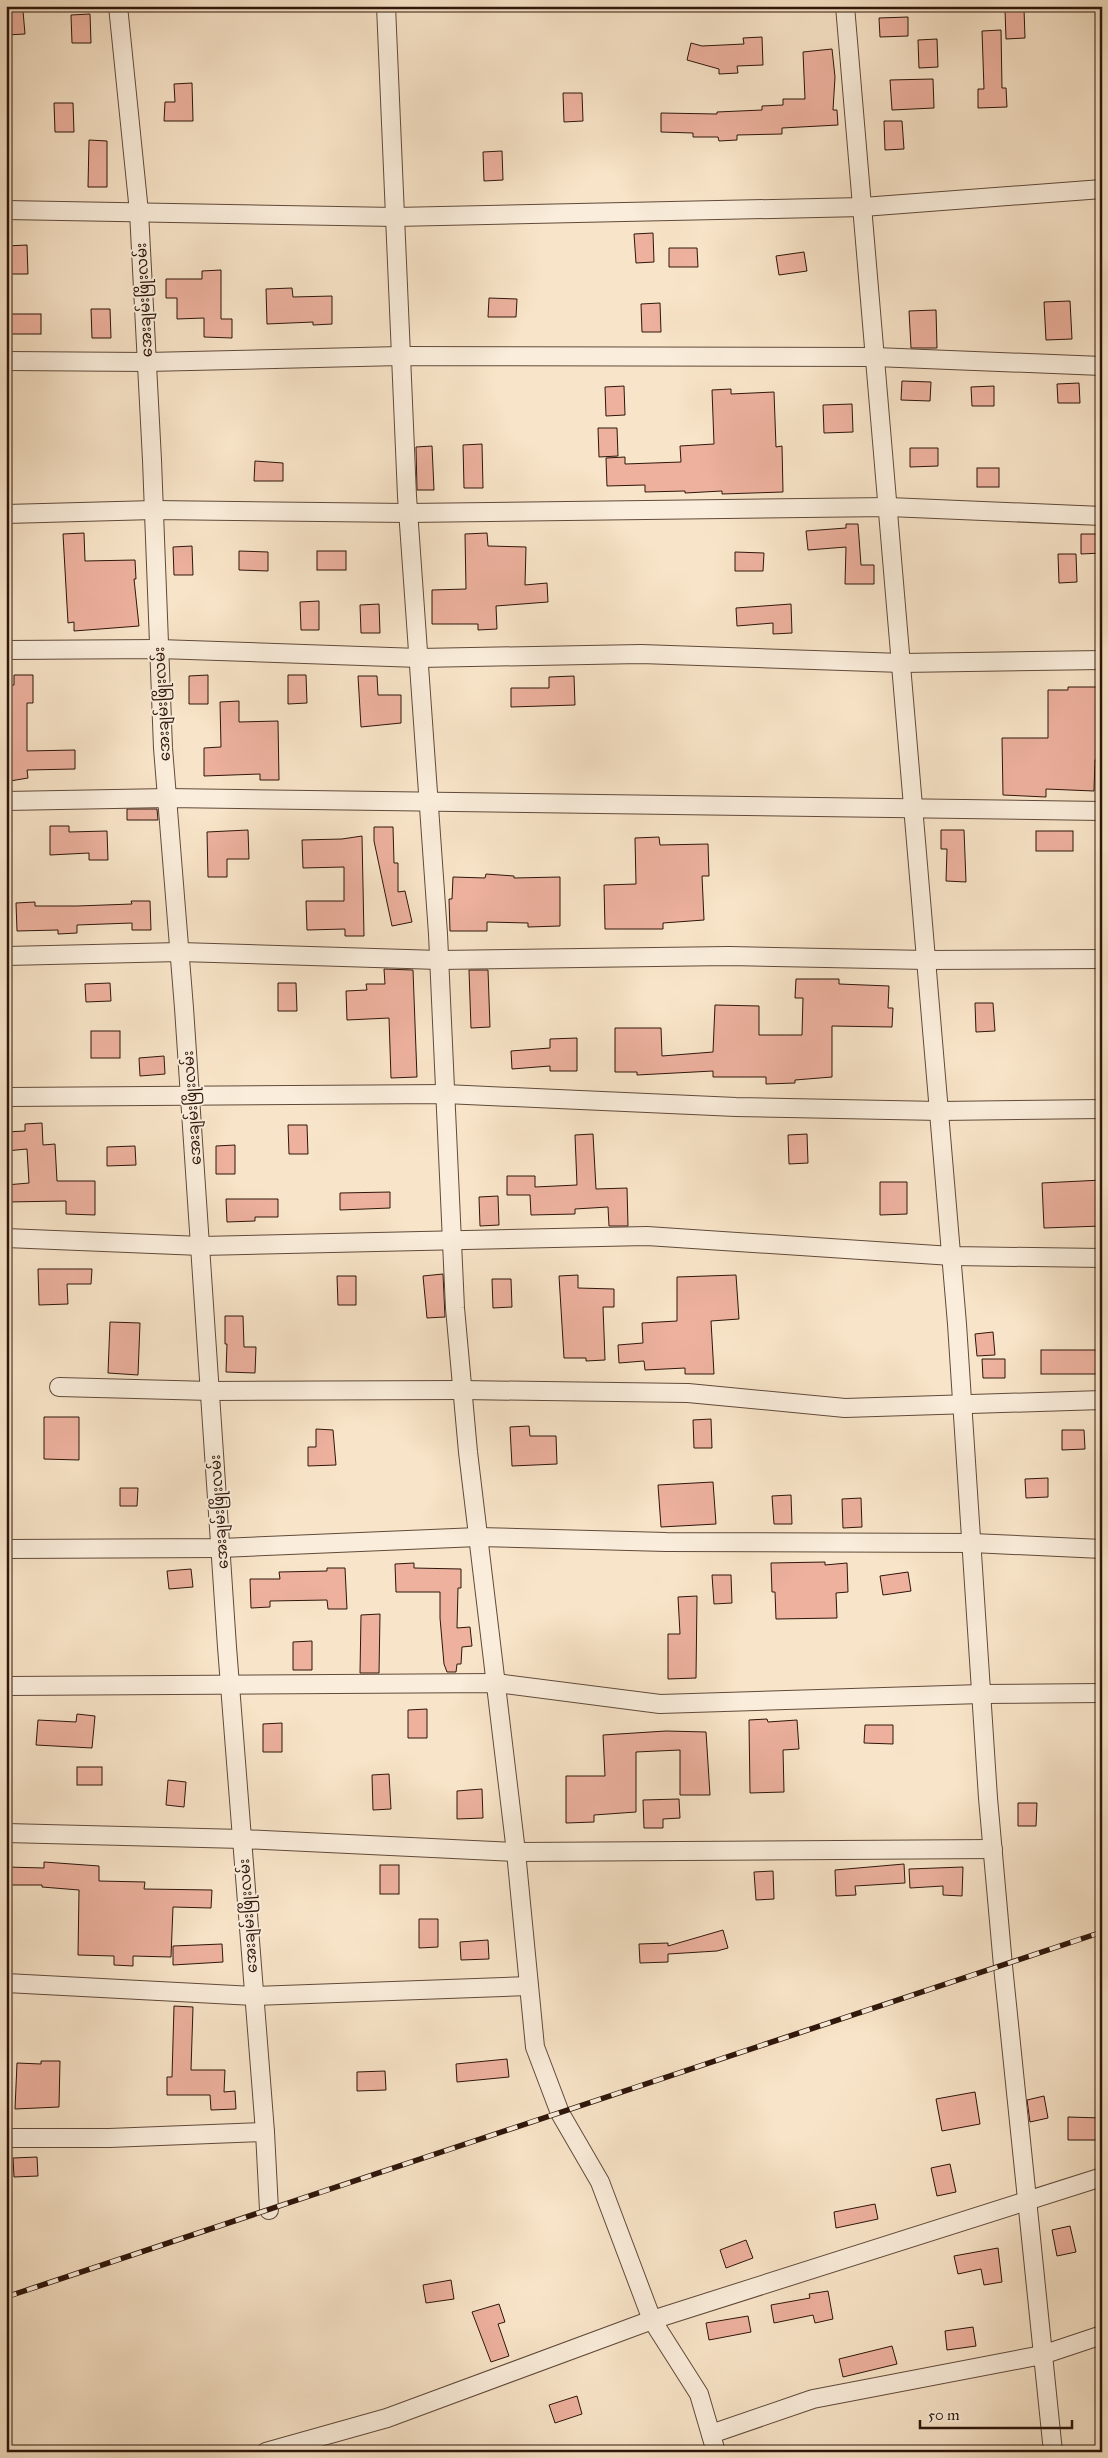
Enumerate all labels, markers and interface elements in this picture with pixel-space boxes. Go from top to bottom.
street label: အေးချမ်းဖြိုးလမ်း [131,242,159,358]
street label: အေးချမ်းဖြိုးလမ်း [149,646,177,762]
street label: အေးချမ်းဖြိုးလမ်း [178,1050,208,1166]
street label: အေးချမ်းဖြိုးလမ်း [205,1454,235,1570]
street label: အေးချမ်းဖြိုးလမ်း [234,1858,264,1974]
scale bar [920,2398,1073,2430]
text: 50 m [928,2406,960,2424]

